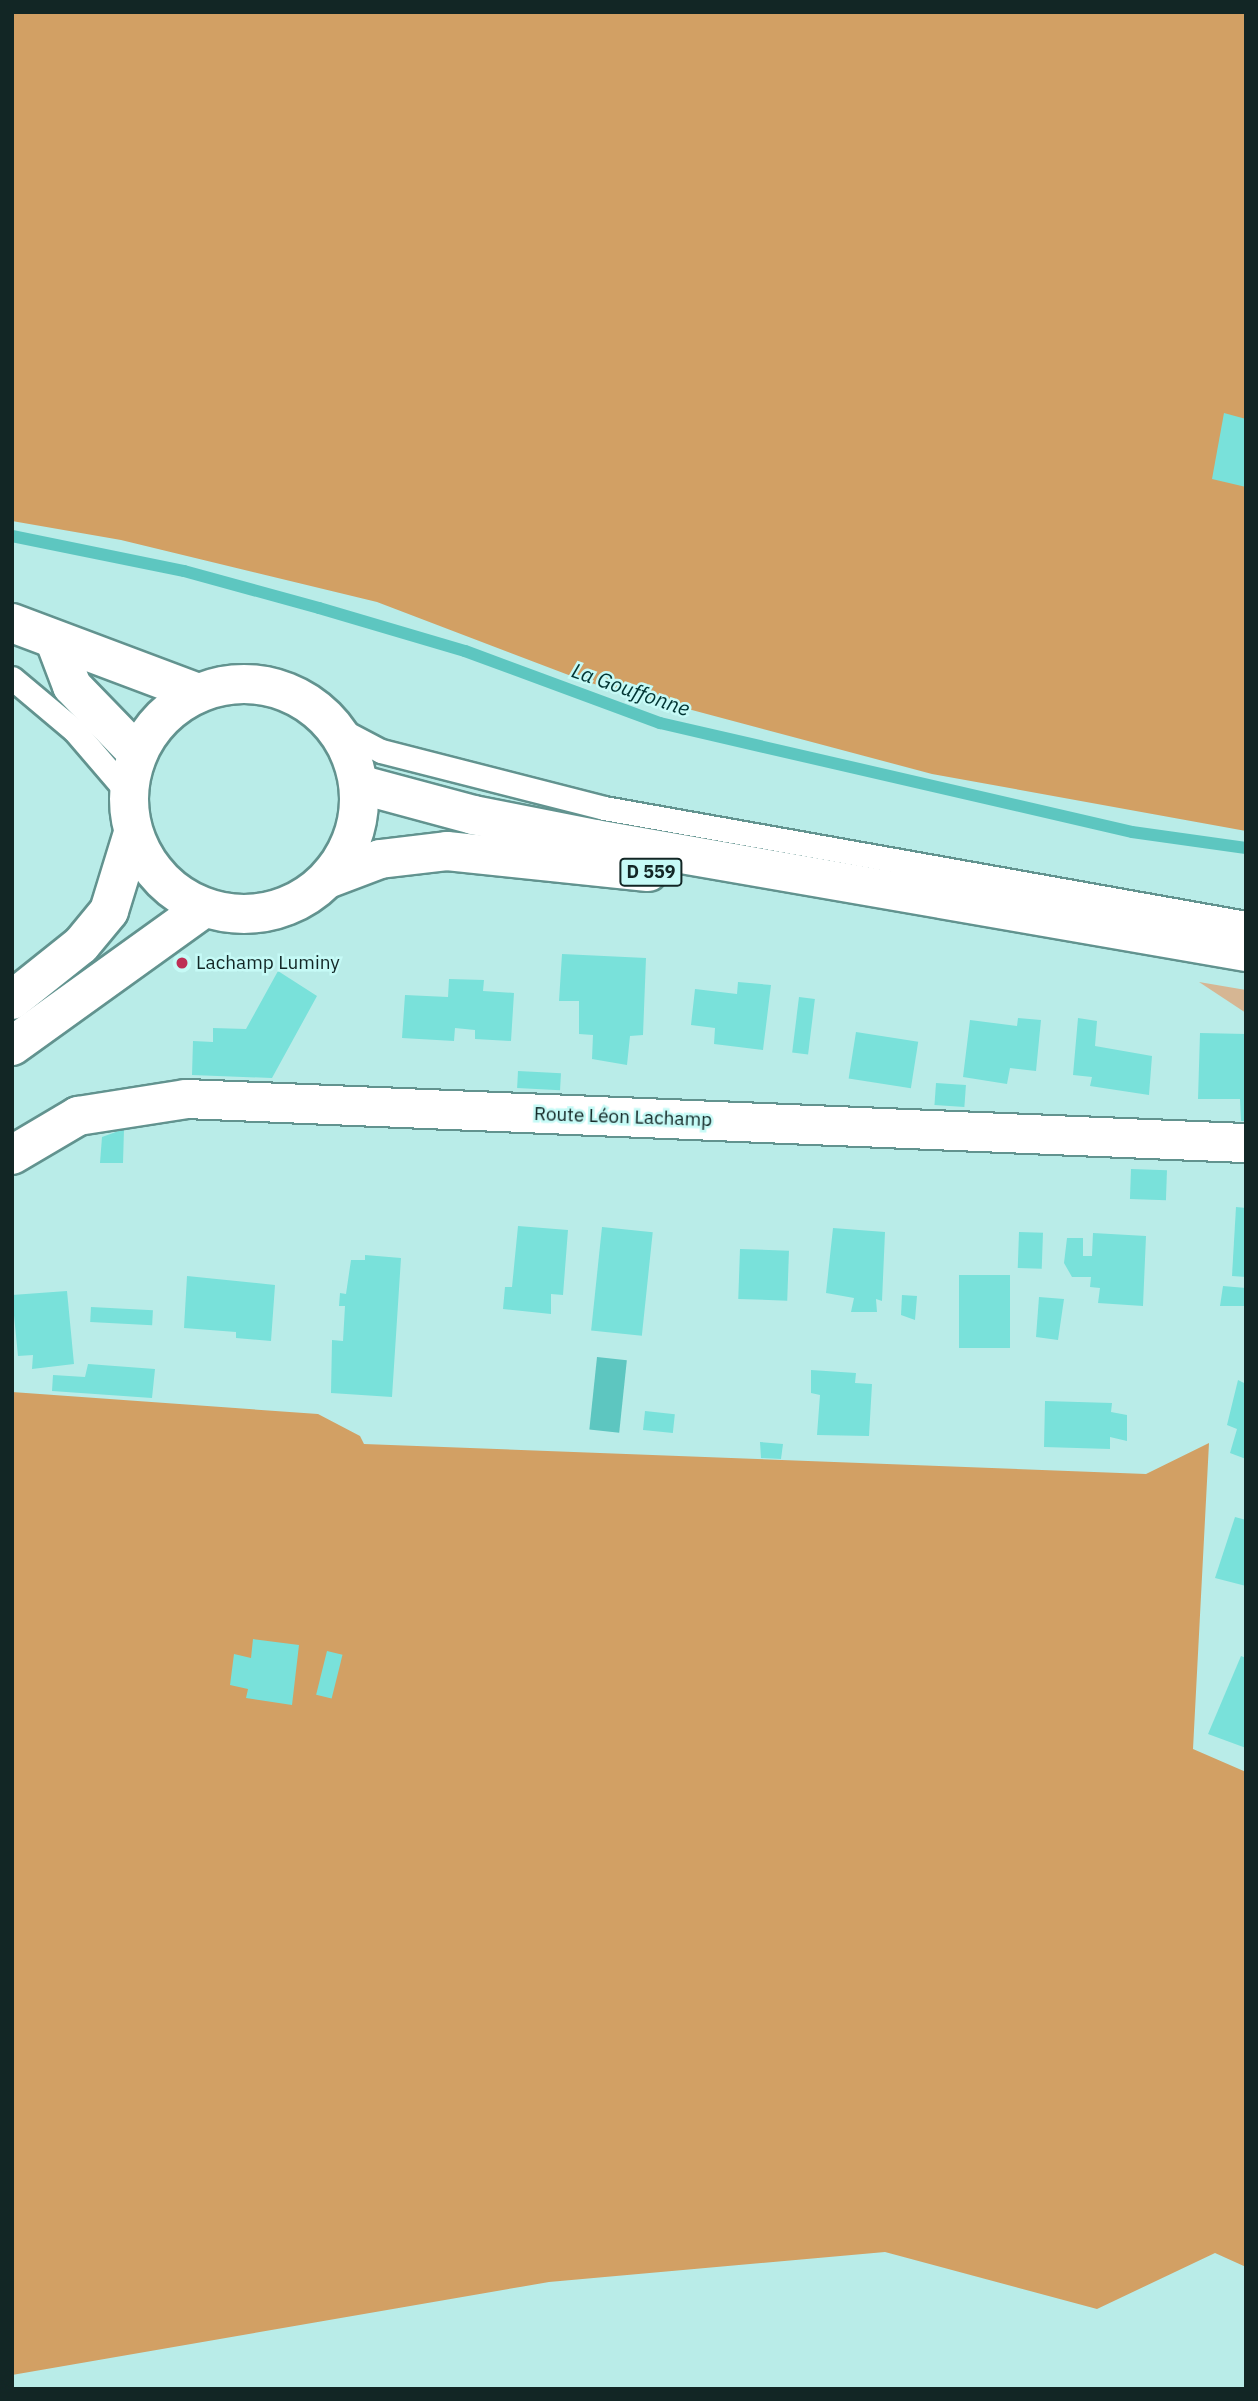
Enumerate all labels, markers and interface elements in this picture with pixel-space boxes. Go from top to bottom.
water label: La Gouffonne [569,657,693,721]
road number: D 559 [618,858,684,886]
place label: Lachamp Luminy [196,952,340,974]
marker: Lachamp Luminy [174,955,190,971]
street label: Route Léon Lachamp [534,1102,712,1132]

